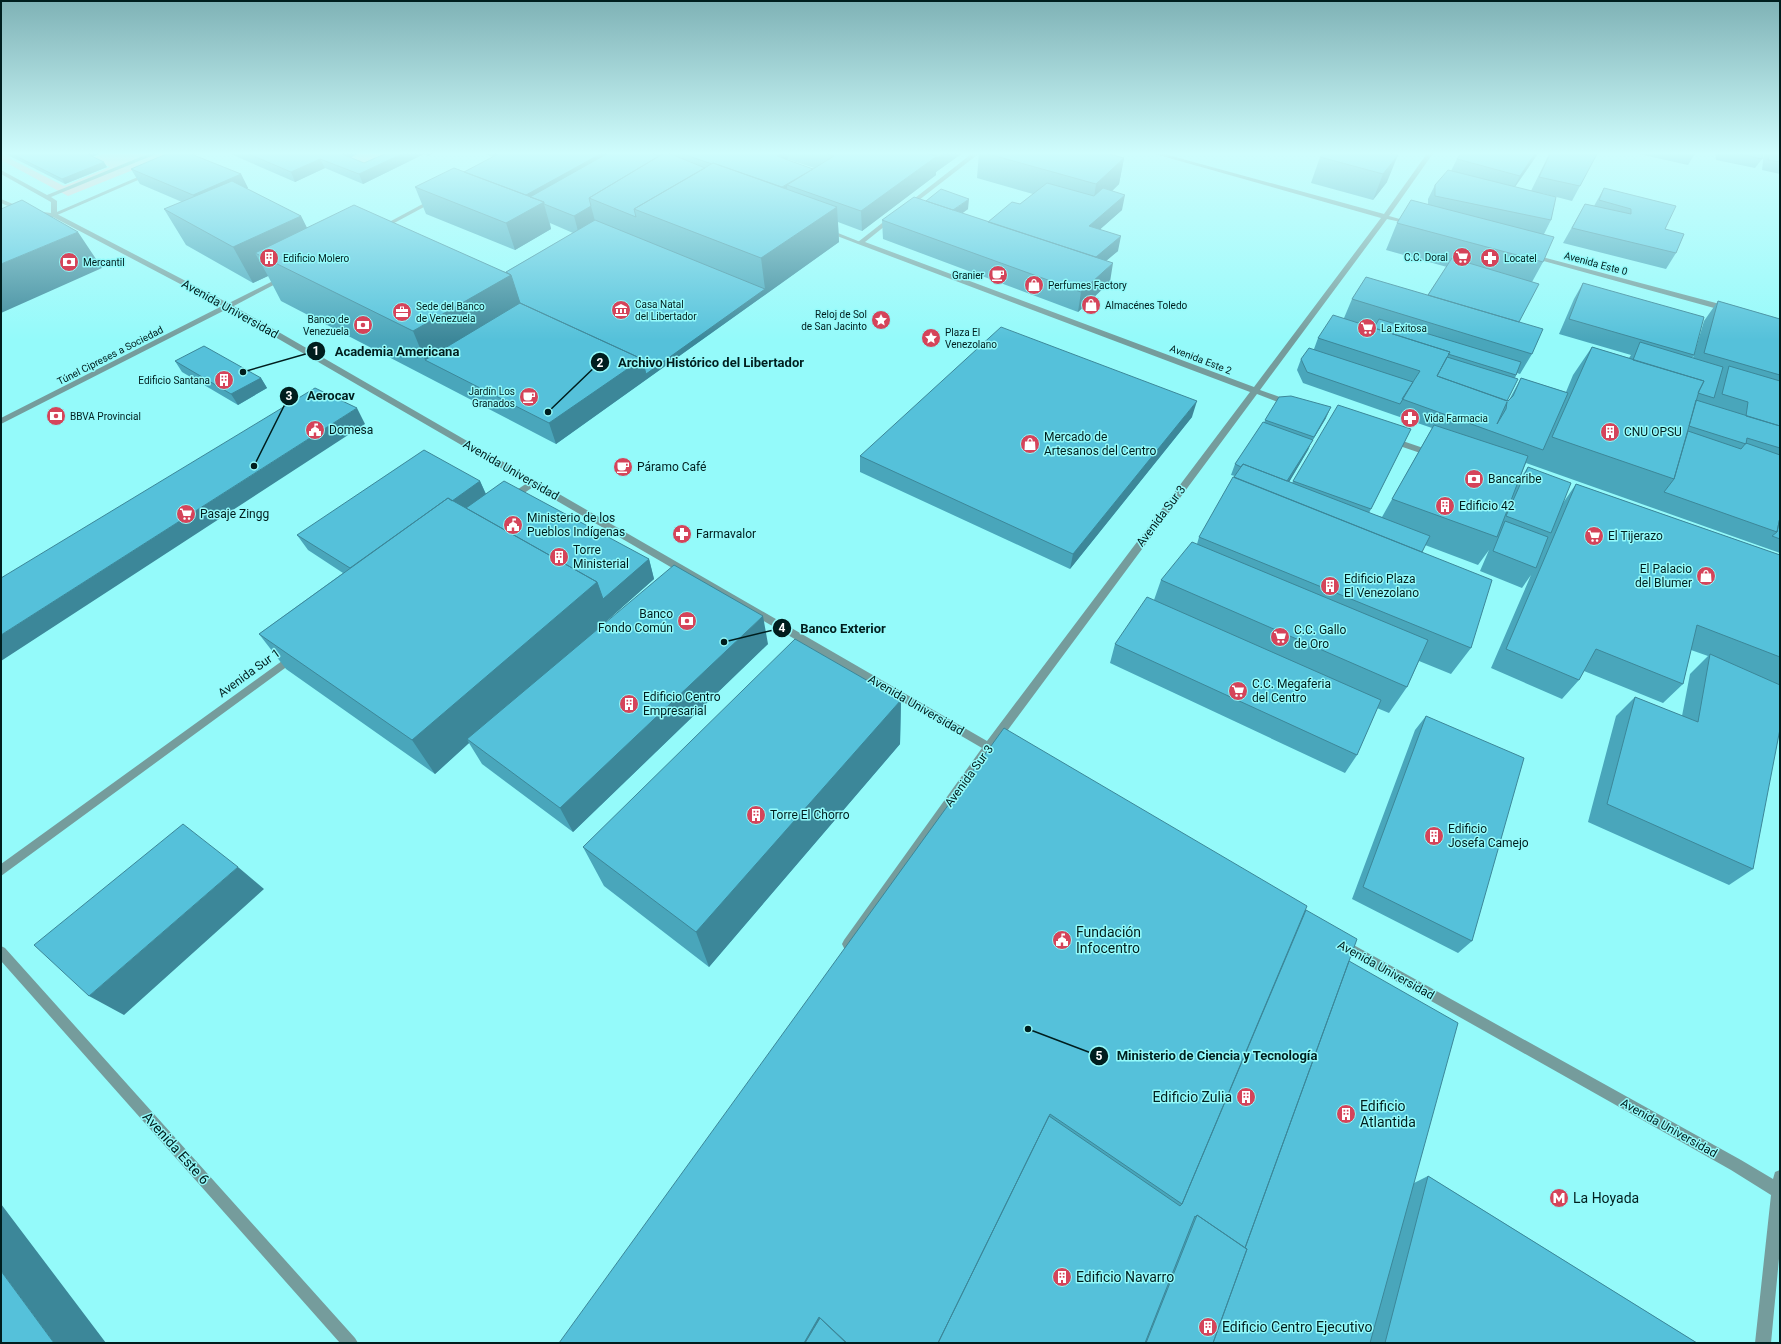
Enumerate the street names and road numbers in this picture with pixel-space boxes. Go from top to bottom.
street label: Avenida Este 0 [1563,250,1629,277]
street label: Avenida Universidad [179,277,281,341]
street label: Túnel Cipreses a Sociedad [55,324,165,387]
street label: Avenida Este 2 [1168,343,1234,376]
street label: Avenida Universidad [461,437,561,503]
street label: Avenida Sur 3 [1133,483,1189,549]
street label: Avenida Sur 1 [215,646,283,700]
street label: Avenida Universidad [866,672,966,738]
street label: Avenida Sur 3 [942,742,996,810]
street label: Avenida Universidad [1335,938,1437,1002]
street label: Avenida Universidad [1618,1096,1720,1160]
street label: Avenida Este 6 [139,1109,213,1187]

